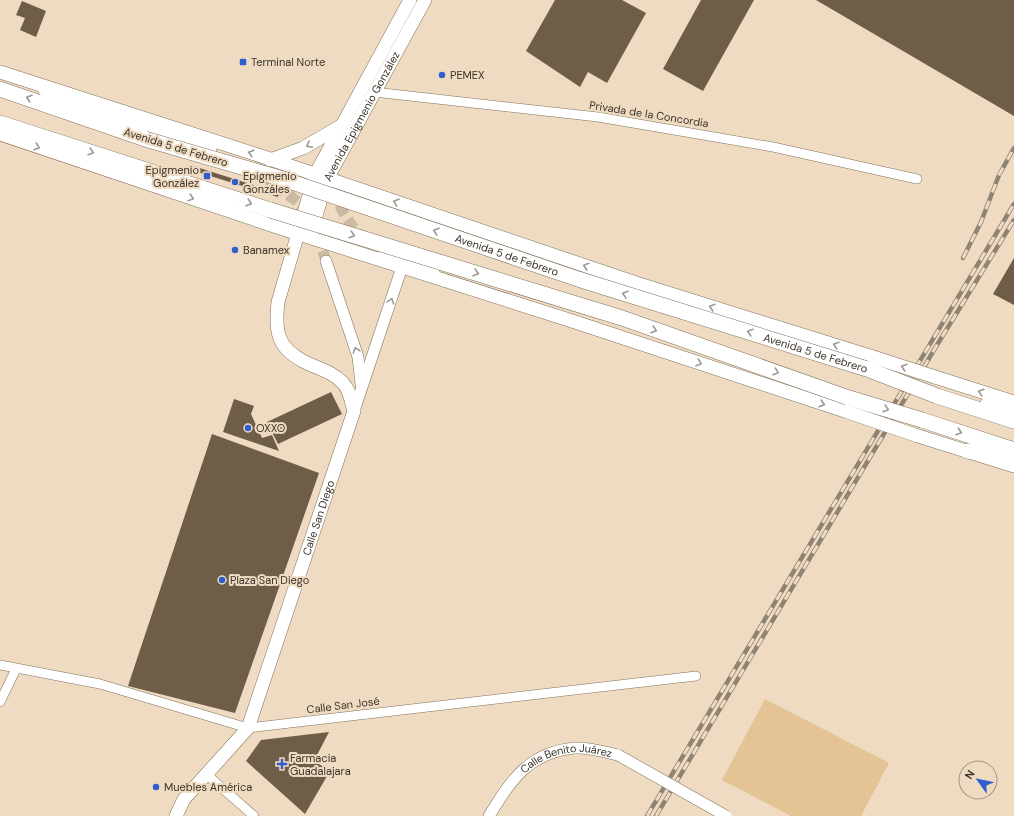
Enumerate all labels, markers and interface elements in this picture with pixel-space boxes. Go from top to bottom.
street label: Avenida Epigmenio González [320,49,403,183]
place label: Terminal Norte [251,55,325,69]
marker: Terminal Norte [238,57,248,67]
place label: PEMEX [450,68,485,82]
marker: PEMEX [437,70,447,80]
one-way arrow [26,94,33,103]
street label: Privada de la Concordia [588,98,710,130]
street label: Avenida 5 de Febrero [122,124,230,170]
one-way arrow [306,140,313,148]
one-way arrow [33,142,40,150]
one-way arrow [87,147,94,156]
one-way arrow [248,149,255,158]
place label: Epigmenio González [146,163,199,190]
place label: Epigmenio Gonzáles [243,169,296,196]
marker: Epigmenio González [202,171,212,181]
marker: Epigmenio Gonzáles [230,177,240,187]
one-way arrow [188,193,195,202]
one-way arrow [245,198,252,206]
one-way arrow [393,199,400,207]
one-way arrow [432,228,439,236]
one-way arrow [348,230,355,239]
street label: Avenida 5 de Febrero [453,231,560,279]
place label: Banamex [243,243,290,257]
marker: Banamex [230,245,240,255]
one-way arrow [582,262,589,271]
one-way arrow [473,268,480,277]
one-way arrow [622,290,629,299]
one-way arrow [386,297,395,304]
one-way arrow [709,303,716,312]
one-way arrow [650,325,657,333]
one-way arrow [746,329,753,337]
street label: Avenida 5 de Febrero [762,330,869,376]
one-way arrow [833,342,840,350]
one-way arrow [352,346,361,353]
one-way arrow [695,359,702,367]
one-way arrow [901,363,908,372]
one-way arrow [773,367,780,376]
one-way arrow [978,388,985,396]
one-way arrow [819,399,826,408]
one-way arrow [882,404,889,413]
place label: OXXO [256,421,285,435]
marker: OXXO [243,423,253,433]
one-way arrow [955,427,962,435]
street label: Calle San Diego [299,478,337,557]
place label: Plaza San Diego [230,573,309,587]
marker: Plaza San Diego [217,575,227,585]
street label: Calle San José [306,694,380,716]
street label: Calle Benito Juárez [517,741,614,776]
place label: Farmacia Guadalajara [290,751,351,778]
marker: Farmacia Guadalajara [277,759,287,769]
north arrow [958,760,998,800]
text: N [962,767,978,782]
place label: Muebles América [164,780,252,794]
marker: Muebles América [151,782,161,792]

